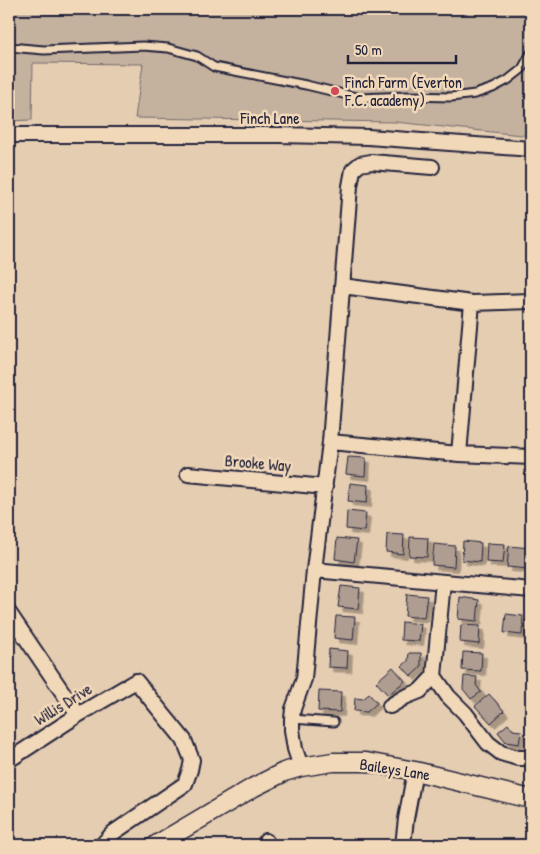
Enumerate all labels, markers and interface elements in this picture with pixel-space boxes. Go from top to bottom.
scale bar [348,32,455,64]
text: 50 m [355,39,382,60]
place label: Finch Farm (Everton F.C. academy) [344,71,462,111]
marker: Finch Farm (Everton F.C. academy) [329,85,341,97]
street label: Finch Lane [239,107,300,129]
street label: Brooke Way [224,449,292,477]
street label: Willis Drive [30,677,96,730]
street label: Baileys Lane [358,753,432,786]

